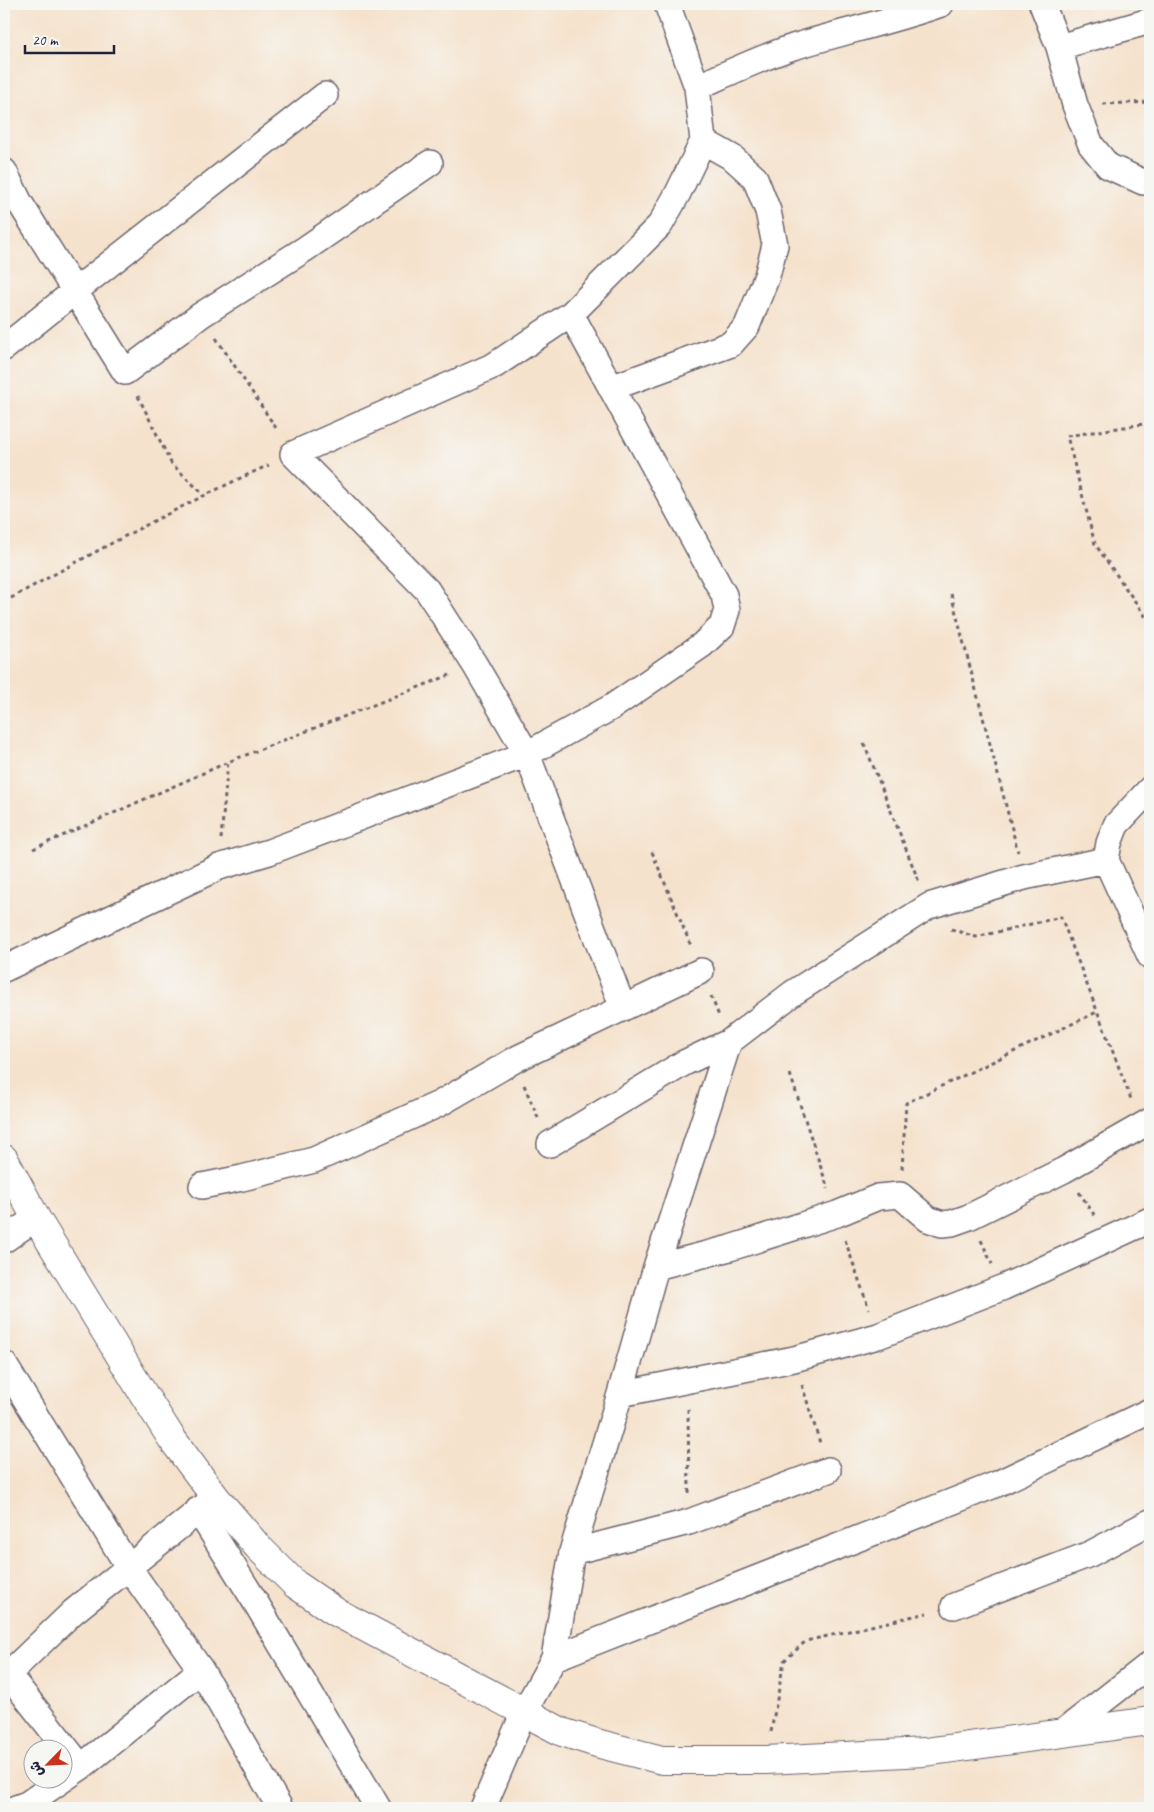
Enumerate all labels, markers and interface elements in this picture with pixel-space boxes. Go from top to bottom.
scale bar [25,22,114,54]
text: 20 m [32,31,59,50]
north arrow [22,1740,72,1790]
text: ش [26,1759,47,1780]

